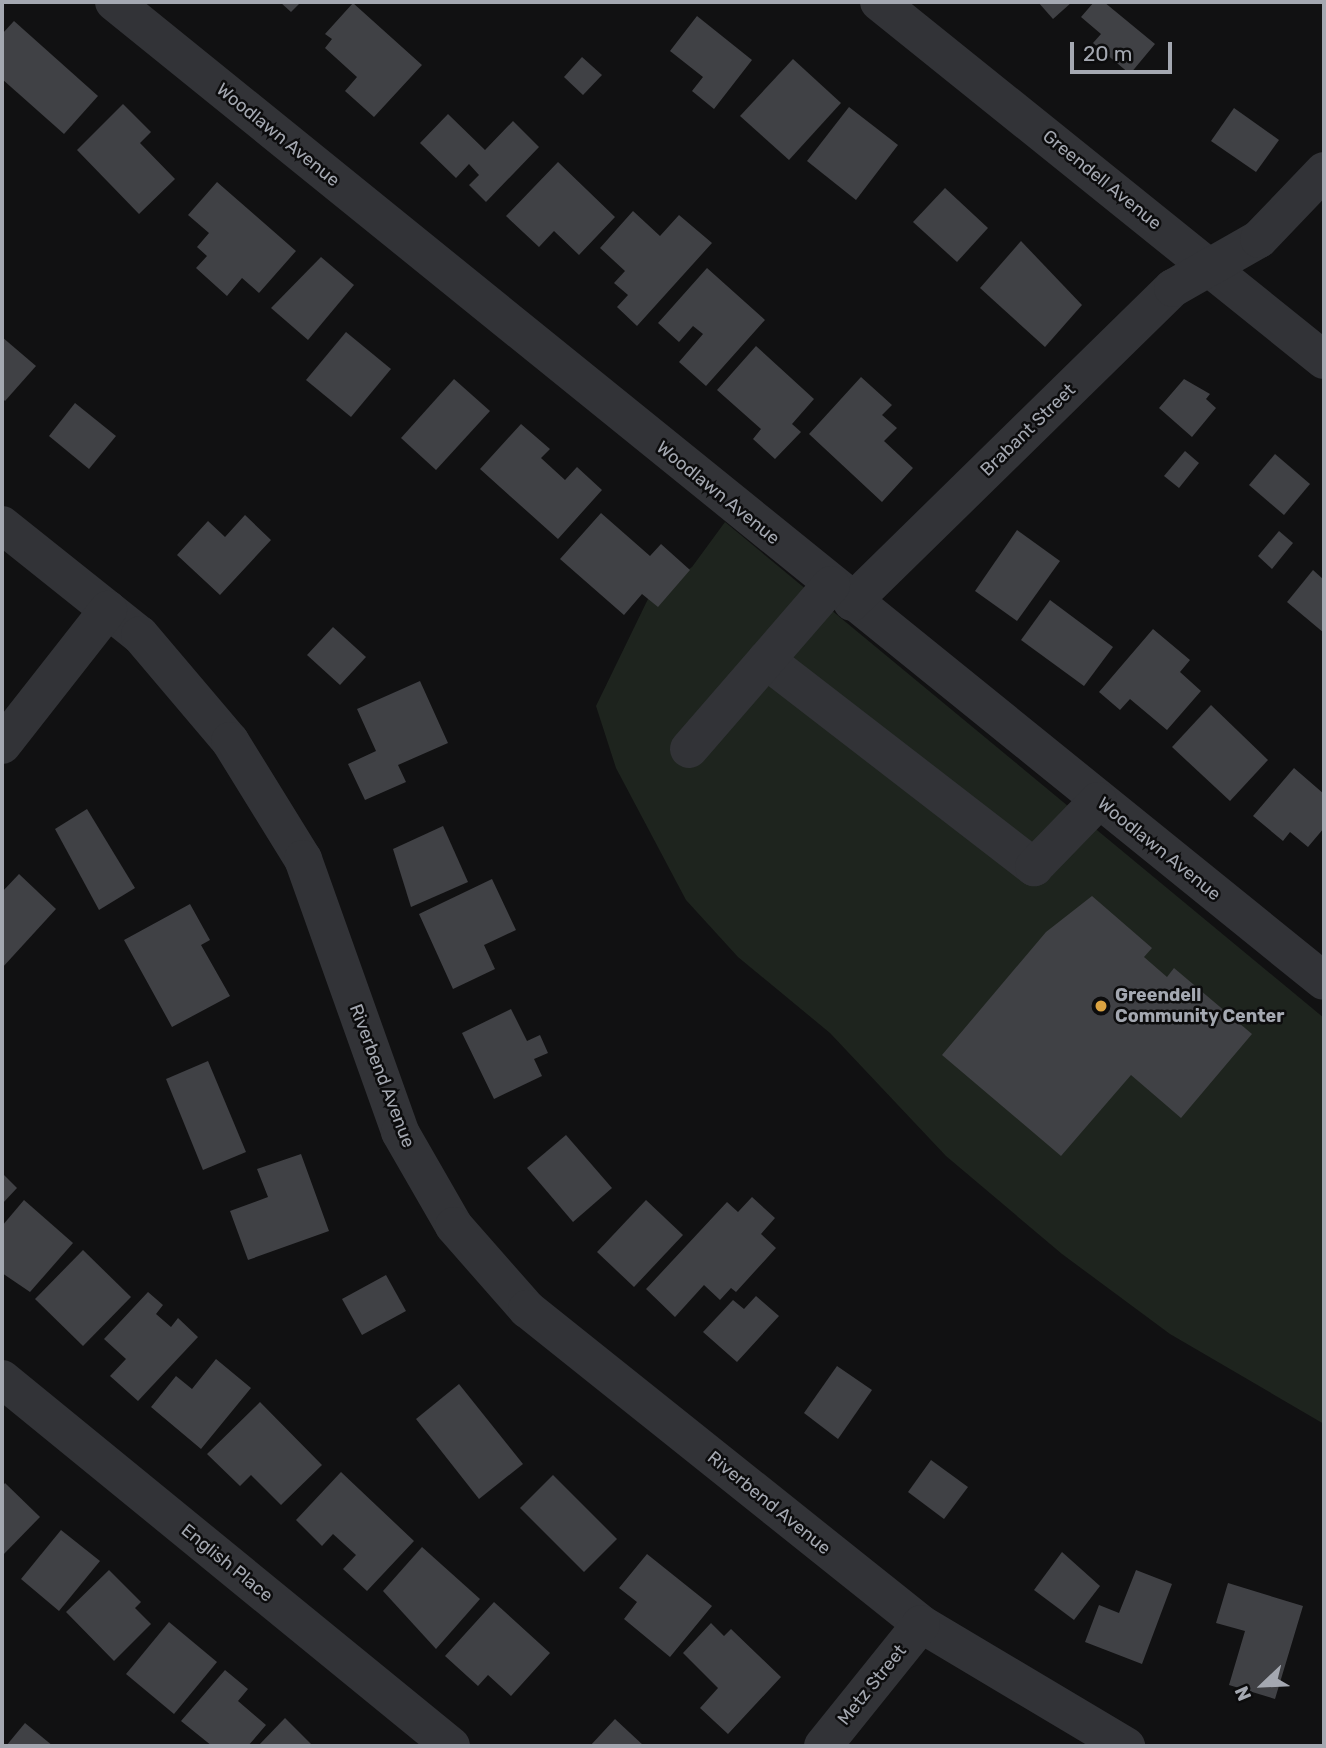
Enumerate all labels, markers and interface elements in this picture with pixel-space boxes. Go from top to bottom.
scale bar [1074,28,1176,72]
text: 20 m [1083,41,1132,66]
street label: Woodlawn Avenue [212,79,344,191]
street label: Greendell Avenue [1038,125,1166,235]
street label: Brabant Street [976,379,1080,481]
street label: Woodlawn Avenue [652,437,784,549]
street label: Woodlawn Avenue [1093,793,1225,905]
place label: Greendell Community Center [1115,985,1285,1028]
marker: Greendell Community Center [1093,998,1109,1014]
street label: Riverbend Avenue [345,1001,419,1151]
street label: Riverbend Avenue [703,1447,835,1559]
street label: English Place [177,1519,277,1607]
street label: Metz Street [833,1641,911,1729]
north arrow [1228,1650,1298,1720]
text: N [1230,1683,1256,1704]

